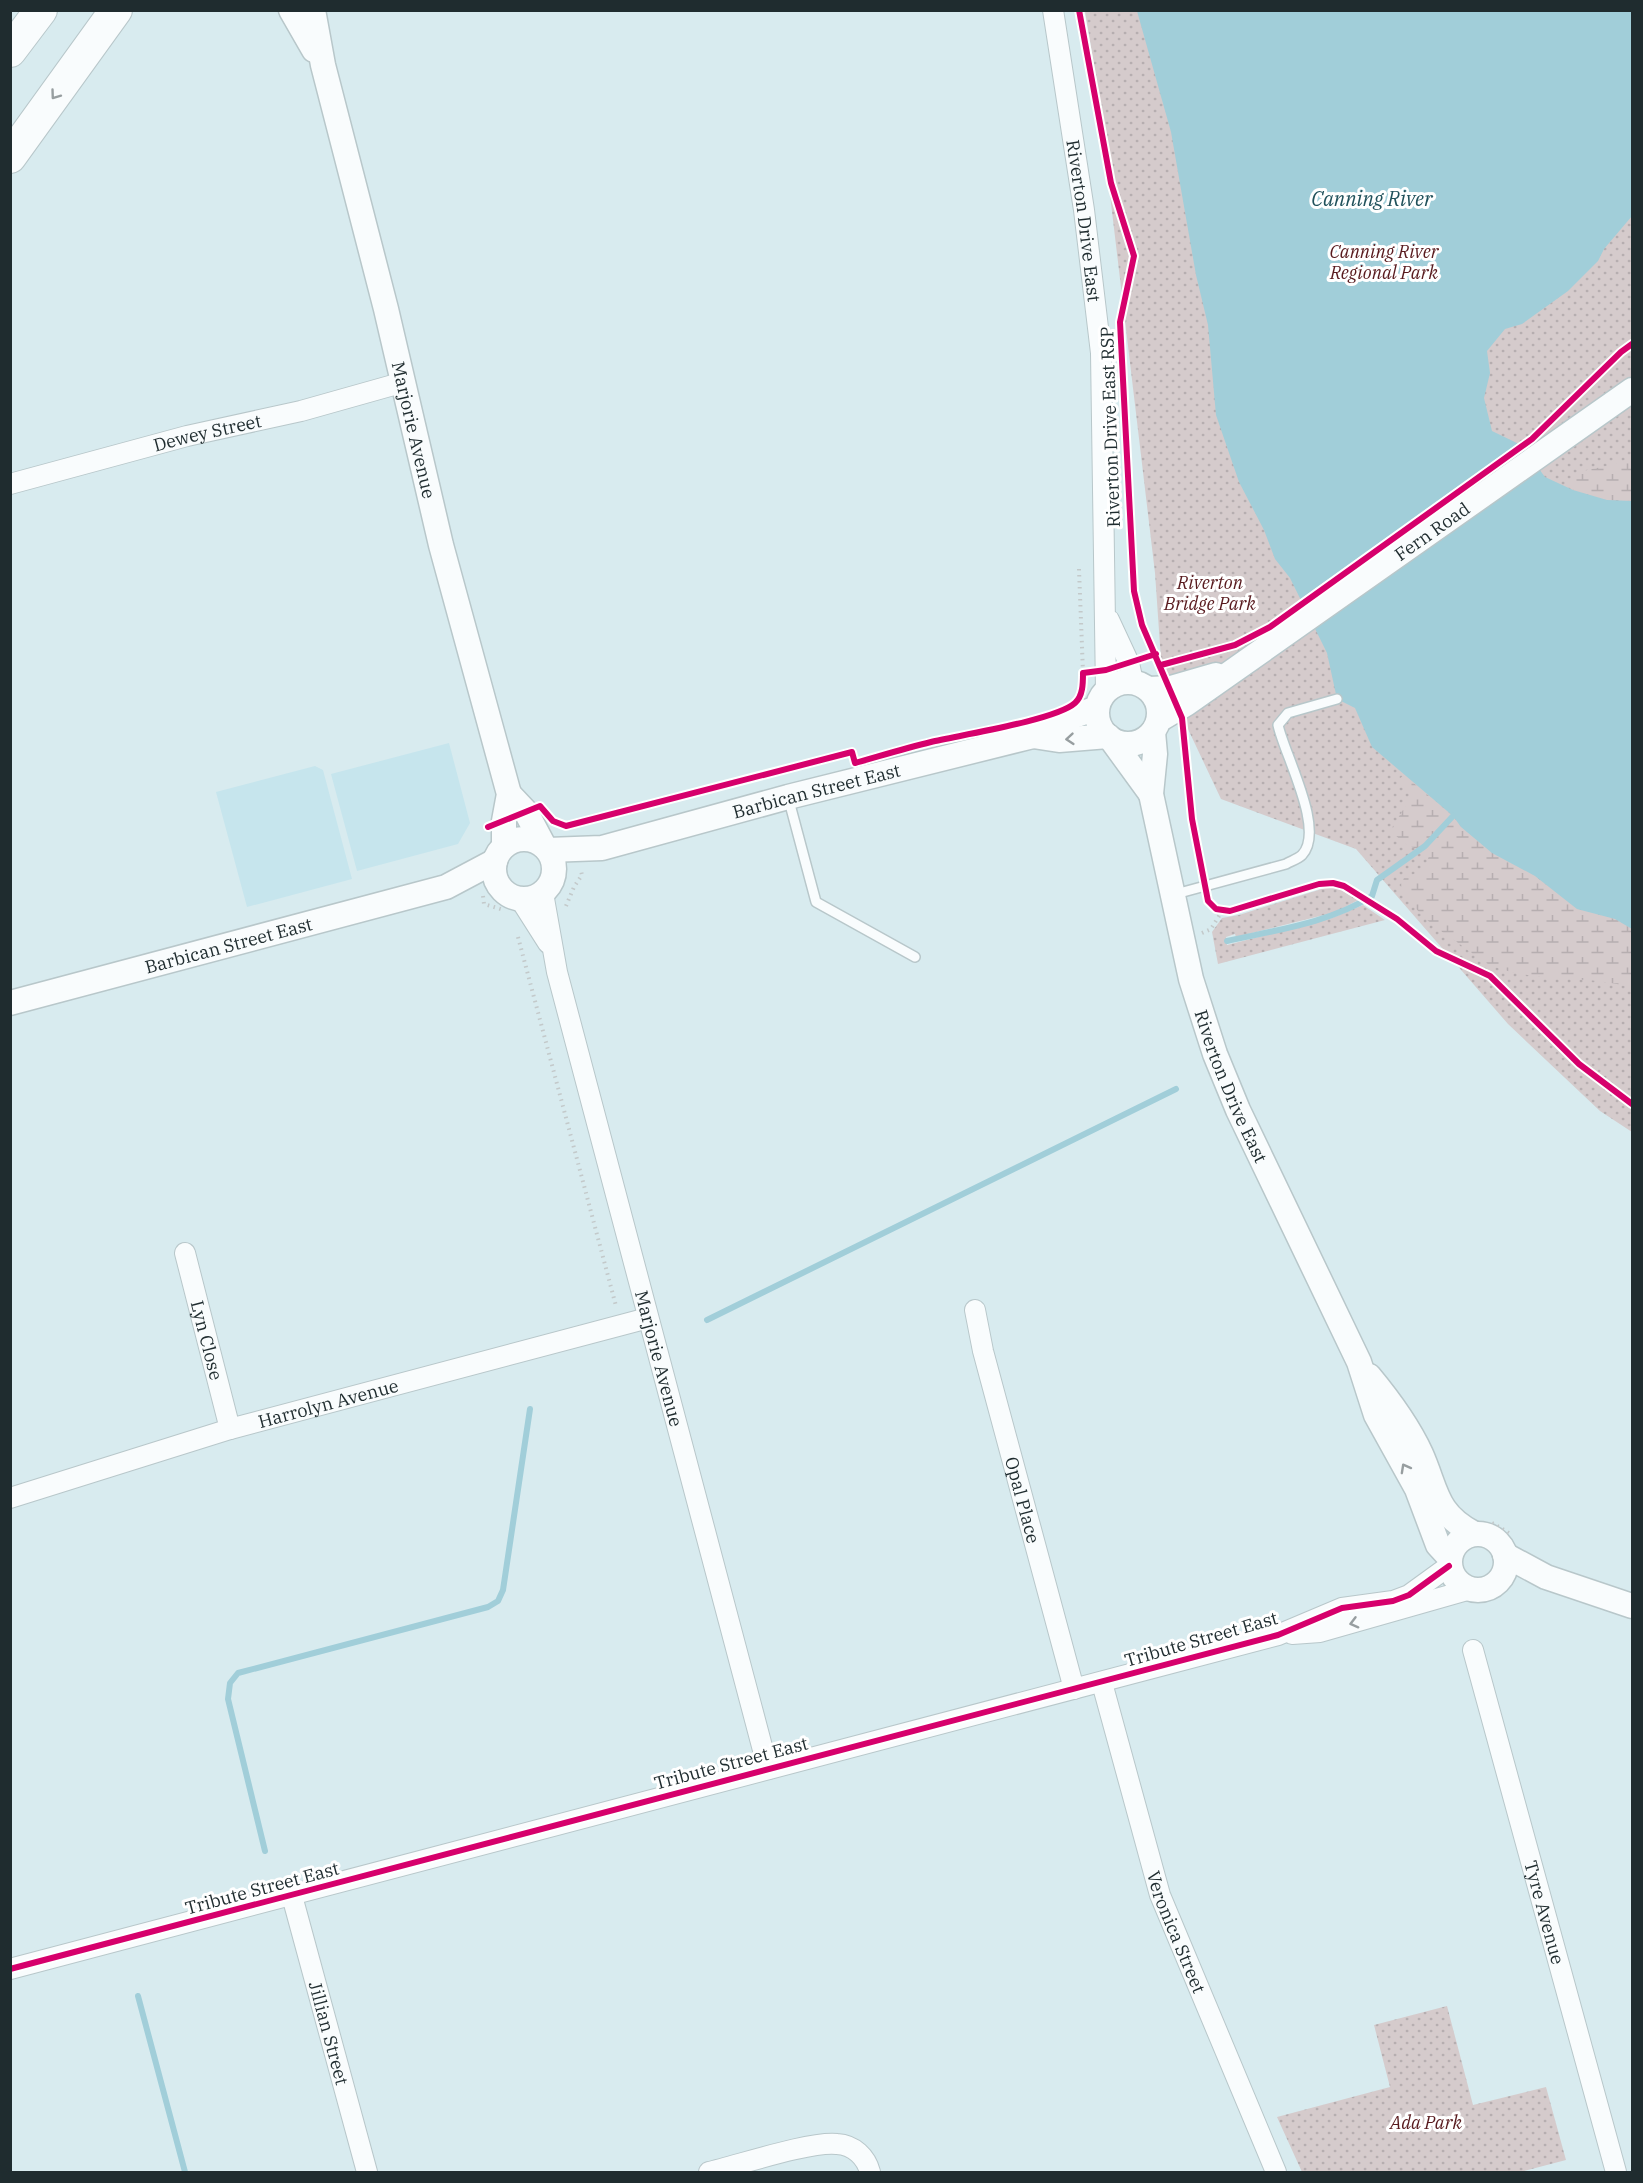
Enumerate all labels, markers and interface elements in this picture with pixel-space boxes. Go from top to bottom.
one-way arrow [51,89,62,100]
street label: Riverton Drive East [1062,138,1106,303]
water label: Canning River [1311,185,1434,212]
park label: Canning River Regional Park [1329,240,1440,284]
street label: Riverton Drive East RSP [1095,326,1125,528]
street label: Marjorie Avenue [387,359,441,501]
street label: Dewey Street [151,409,263,456]
street label: Fern Road [1390,497,1474,565]
park label: Riverton Bridge Park [1163,571,1256,615]
one-way arrow [1066,732,1075,745]
street label: Barbican Street East [730,758,903,823]
street label: Barbican Street East [142,912,315,978]
street label: Riverton Drive East [1190,1007,1273,1166]
street label: Marjorie Avenue [630,1288,688,1429]
street label: Lyn Close [186,1298,228,1382]
street label: Harrolyn Avenue [255,1373,401,1433]
street label: Opal Place [1000,1454,1046,1546]
one-way arrow [1401,1464,1412,1474]
street label: Tribute Street East [1122,1606,1280,1672]
one-way arrow [1349,1616,1360,1628]
street label: Tribute Street East [652,1731,810,1795]
street label: Tribute Street East [183,1856,341,1920]
street label: Tyre Avenue [1520,1858,1570,1967]
street label: Veronica Street [1142,1868,1211,1996]
street label: Jillian Street [304,1979,354,2087]
park label: Ada Park [1389,2111,1463,2134]

